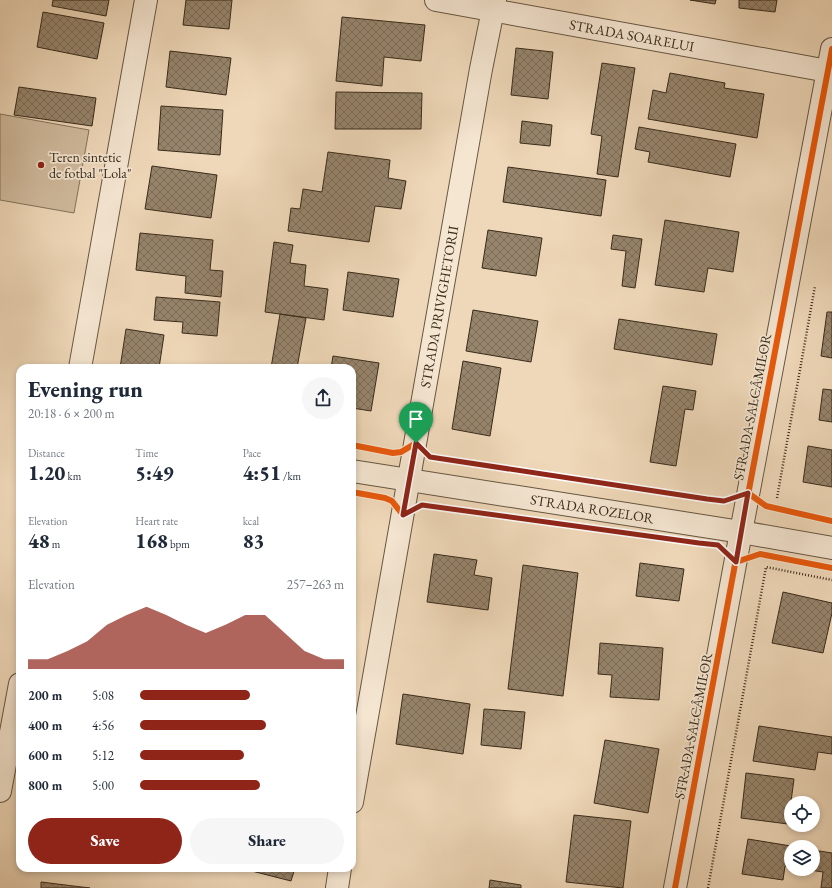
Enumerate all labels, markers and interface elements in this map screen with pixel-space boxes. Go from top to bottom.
street label: STRADA SOARELUI [568,15,696,56]
place label: Teren sintetic de fotbal "Lola" [49,148,132,182]
marker: Teren sintetic de fotbal "Lola" [36,160,46,170]
street label: STRADA PRIVIGHETORII [416,224,462,389]
street label: STRADA SALCÂMILOR [729,331,775,482]
text: Evening run [28,375,143,404]
button: share [302,377,344,419]
pin [399,402,433,443]
text: 20:18 · 6 × 200 m [28,405,115,422]
icon: arrive [405,408,427,430]
text: Distance [28,446,65,460]
text: Time [135,446,158,460]
text: Pace [243,446,261,460]
text: 1.20 [28,460,65,486]
text: 5:49 [135,460,174,486]
text: 4:51 [243,460,281,486]
text: km [65,469,81,483]
text: /km [281,469,301,483]
street label: STRADA ROZELOR [529,490,656,527]
text: Elevation [28,514,68,528]
text: Heart rate [135,514,178,528]
text: kcal [243,514,259,528]
text: 48 [28,528,50,554]
text: 168 [135,528,168,554]
text: 83 [243,528,264,554]
text: m [50,537,60,551]
text: bpm [168,537,190,551]
text: Elevation [28,576,75,593]
text: 257–263 m [287,576,344,593]
street label: STRADA SALCÂMILOR [670,650,716,801]
text: 200 m [28,687,62,704]
text: 5:08 [92,687,114,704]
text: 400 m [28,717,62,734]
text: 4:56 [92,717,114,734]
text: 600 m [28,747,62,764]
text: 5:12 [92,747,114,764]
text: 800 m [28,777,62,794]
text: 5:00 [92,777,114,794]
map controls [784,796,820,876]
button: locate [784,796,820,832]
button: Save [28,818,182,864]
button: Share [190,818,344,864]
button: layers [784,840,820,876]

